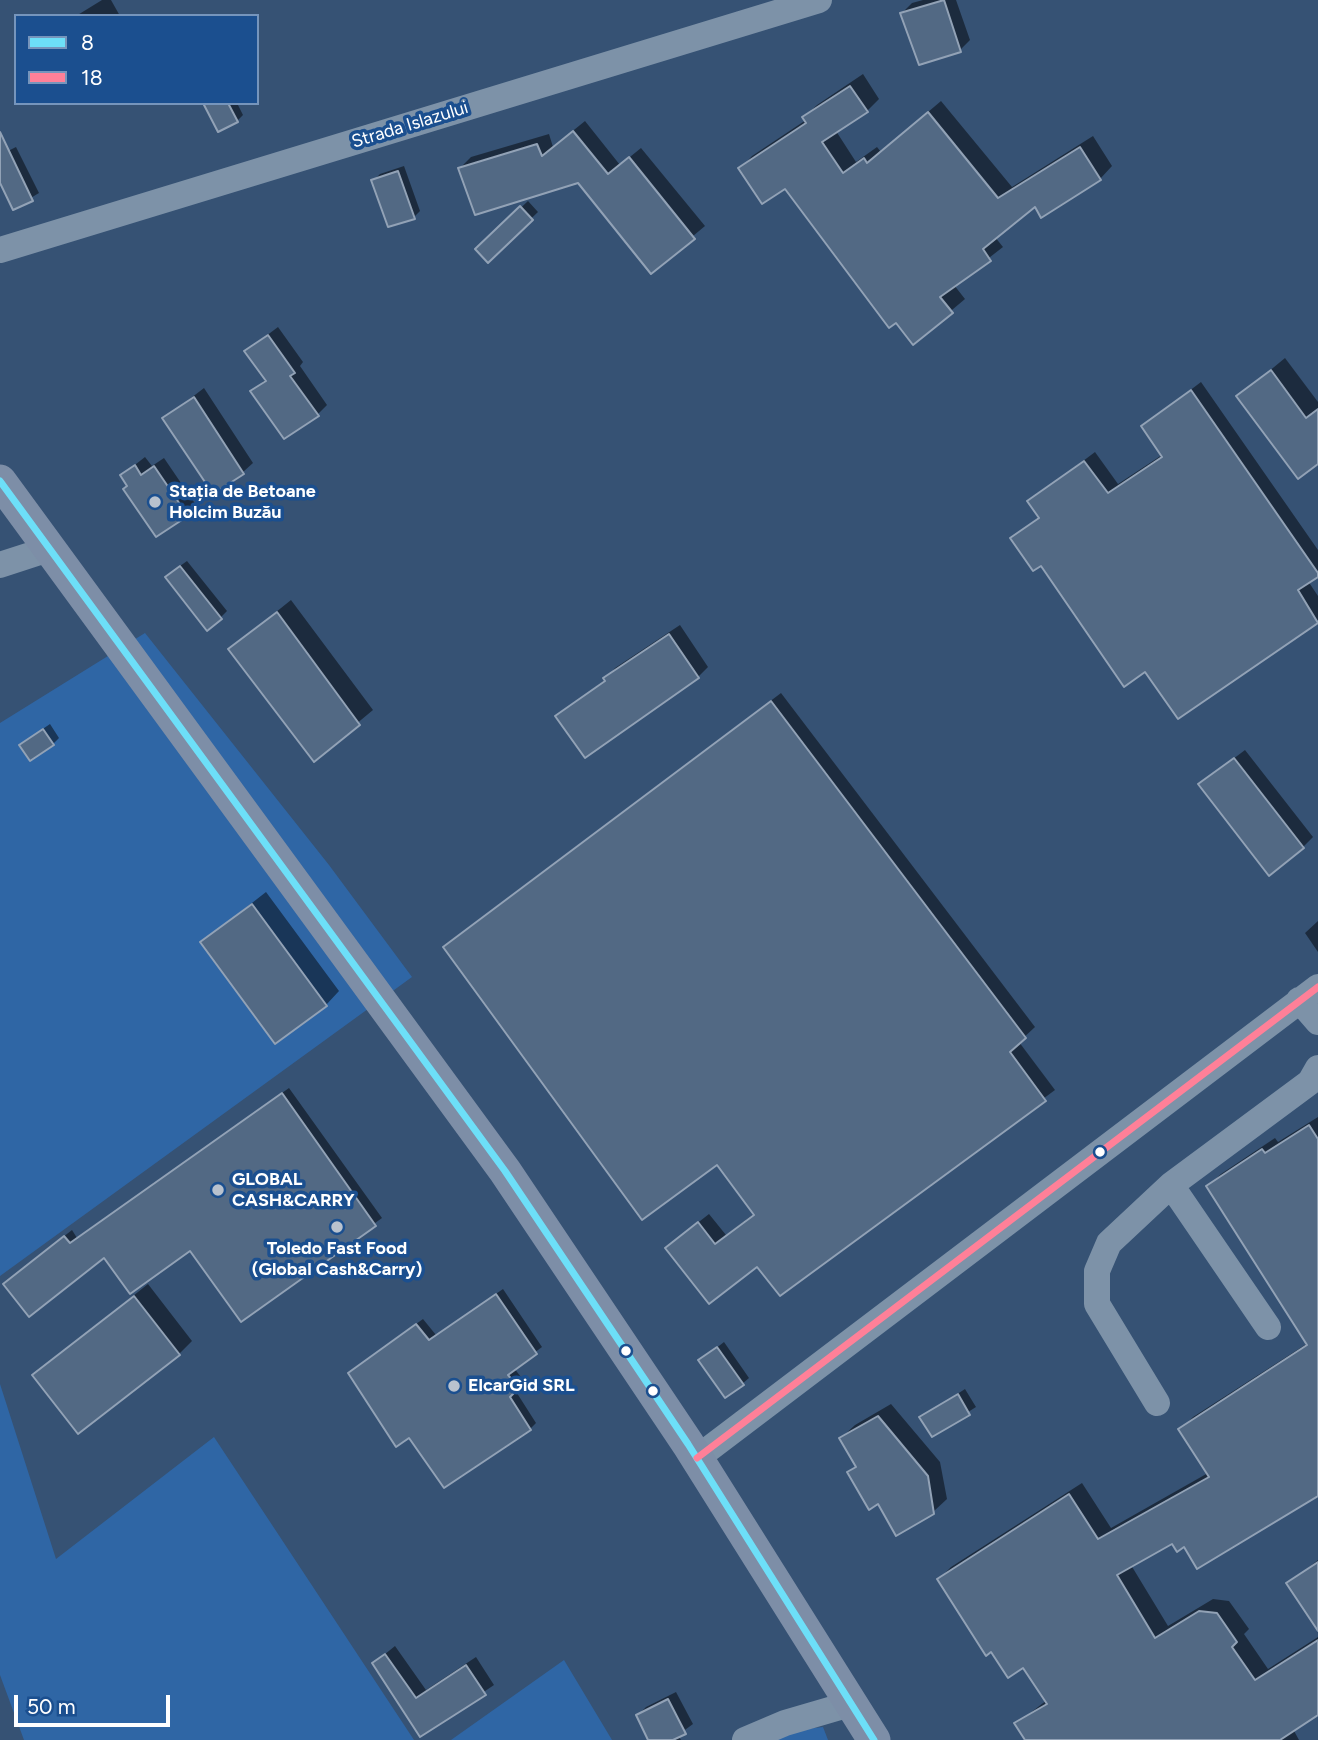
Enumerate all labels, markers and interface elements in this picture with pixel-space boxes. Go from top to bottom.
legend [14,14,259,105]
text: 8 [81,30,94,55]
text: 18 [81,65,103,90]
street label: Strada Islazului [349,97,471,153]
place label: Stația de Betoane Holcim Buzău [169,481,316,524]
marker: Stația de Betoane Holcim Buzău [147,494,163,510]
unlabelled marker [1093,1145,1107,1159]
place label: GLOBAL CASH&CARRY [232,1169,355,1212]
marker: GLOBAL CASH&CARRY [210,1182,226,1198]
marker: Toledo Fast Food (Global Cash&Carry) [329,1219,345,1235]
place label: Toledo Fast Food (Global Cash&Carry) [252,1238,422,1280]
unlabelled marker [619,1344,633,1358]
place label: ElcarGid SRL [468,1375,575,1397]
marker: ElcarGid SRL [446,1378,462,1394]
unlabelled marker [646,1384,660,1398]
scale bar [18,1680,173,1724]
text: 50 m [27,1694,76,1719]

